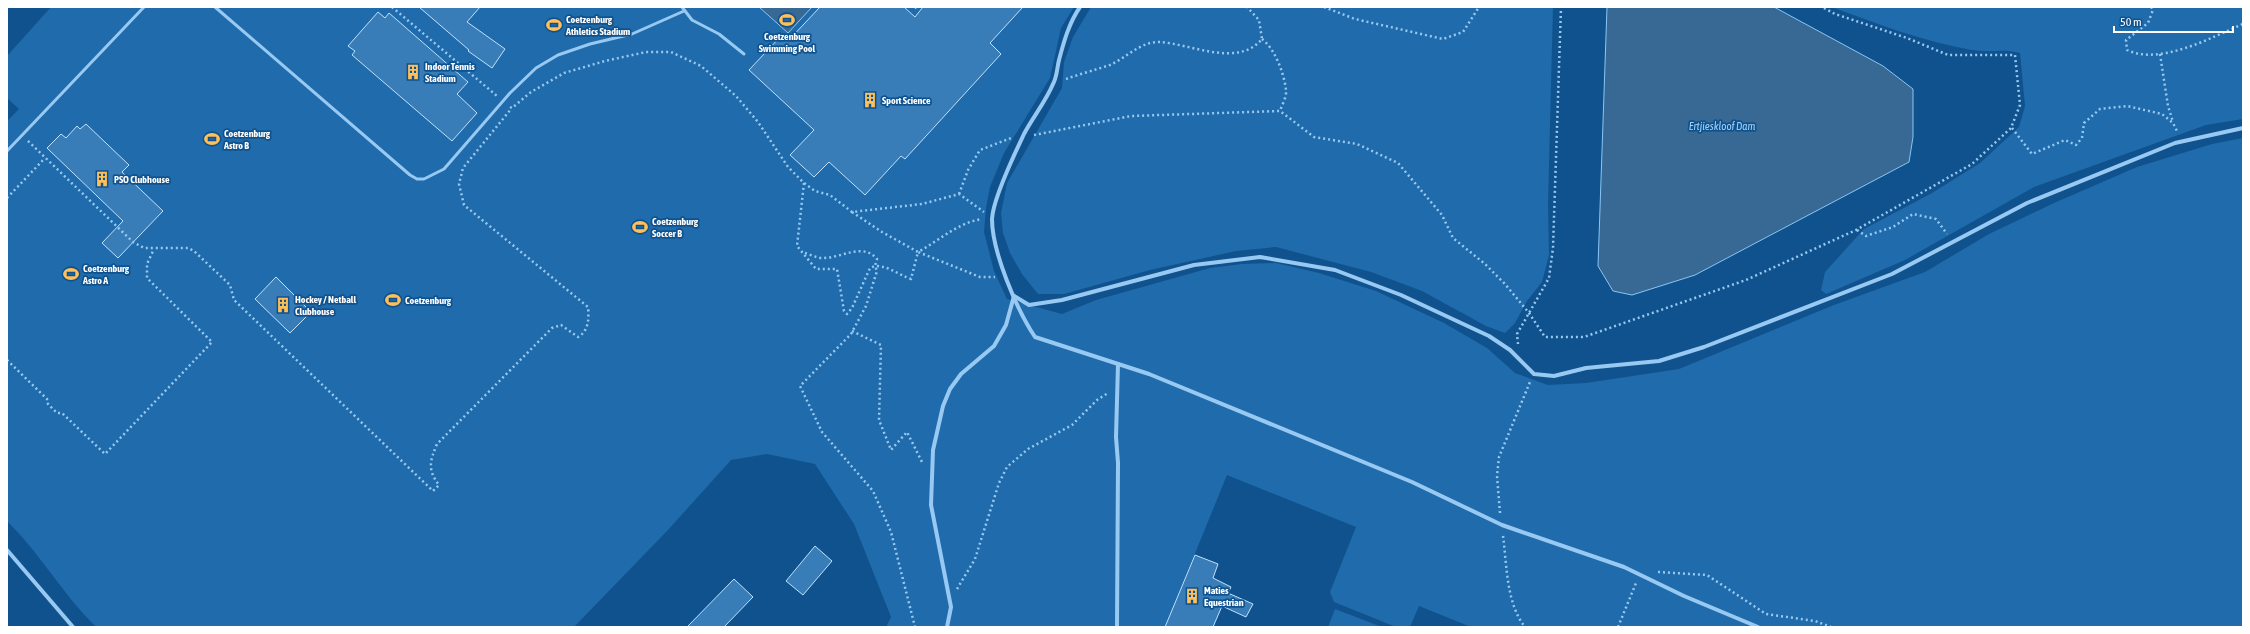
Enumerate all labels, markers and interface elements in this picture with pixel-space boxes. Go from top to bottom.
scale bar [2114,8,2233,34]
sports icon: Coetzenburg Swimming Pool [778,11,796,29]
place label: Coetzenburg Athletics Stadium [565,14,630,37]
text: 50 m [2120,15,2142,29]
sports icon: Coetzenburg Athletics Stadium [545,16,563,34]
place label: Coetzenburg Swimming Pool [759,31,816,54]
place label: Indoor Tennis Stadium [425,61,475,84]
building icon: Indoor Tennis Stadium [404,63,422,81]
building icon: Sport Science [861,91,879,109]
place label: Sport Science [882,95,931,106]
water label: Ertjieskloof Dam [1689,120,1755,132]
place label: Coetzenburg Astro B [223,128,271,151]
sports icon: Coetzenburg Astro B [203,130,221,148]
building icon: PSO Clubhouse [93,170,111,188]
place label: PSO Clubhouse [114,174,170,185]
place label: Coetzenburg Soccer B [652,216,699,239]
sports icon: Coetzenburg Soccer B [631,218,649,236]
place label: Coetzenburg Astro A [82,263,130,286]
sports icon: Coetzenburg Astro A [62,265,80,283]
sports icon: Coetzenburg [384,291,402,309]
place label: Hockey / Netball Clubhouse [295,294,356,317]
place label: Coetzenburg [405,295,452,306]
building icon: Hockey / Netball Clubhouse [274,296,292,314]
place label: Maties Equestrian [1204,585,1244,608]
building icon: Maties Equestrian [1183,587,1201,605]

